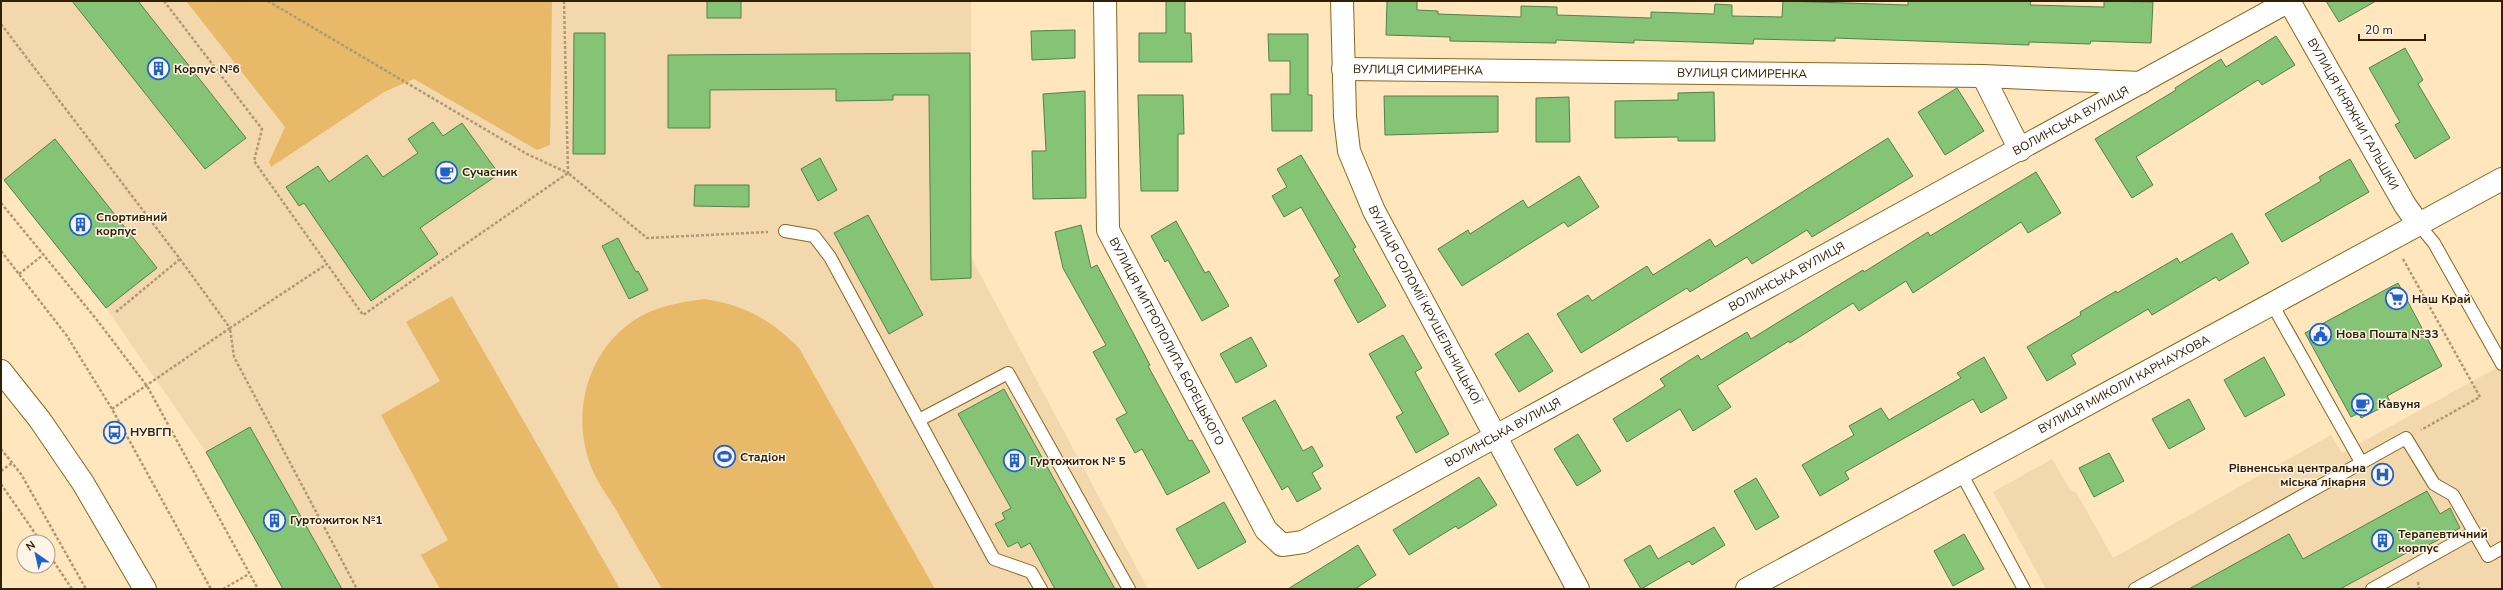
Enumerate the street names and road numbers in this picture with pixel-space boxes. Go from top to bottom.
street label: ВУЛИЦЯ КНЯЖНИ ГАЛЬШКИ [2304,35,2403,193]
street label: ВУЛИЦЯ СИМИРЕНКА [1353,61,1483,79]
street label: ВУЛИЦЯ СИМИРЕНКА [1677,65,1807,82]
street label: ВОЛИНСЬКА ВУЛИЦЯ [2010,82,2132,159]
street label: ВУЛИЦЯ СОЛОМІЇ КРУШЕЛЬНИЦЬКОЇ [1365,203,1485,408]
street label: ВУЛИЦЯ МИТРОПОЛИТА БОРЕЦЬКОГО [1105,235,1228,448]
street label: ВОЛИНСЬКА ВУЛИЦЯ [1726,238,1848,315]
street label: ВУЛИЦЯ МИКОЛИ КАРНАУХОВА [2035,331,2213,437]
street label: ВОЛИНСЬКА ВУЛИЦЯ [1442,394,1564,471]

